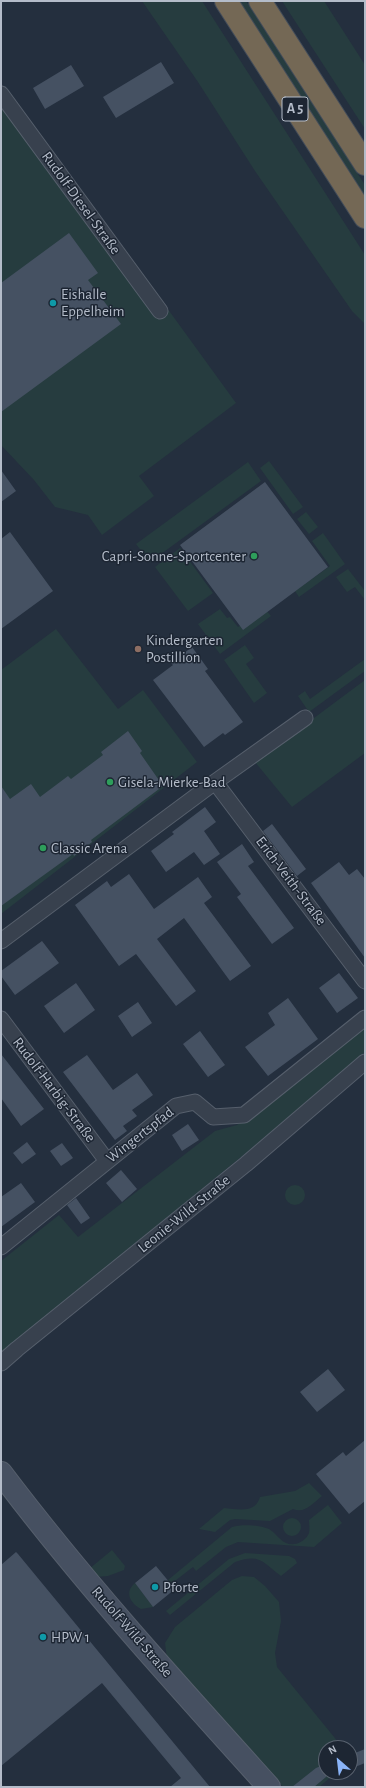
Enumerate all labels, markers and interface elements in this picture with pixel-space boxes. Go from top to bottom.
road number: A 5 [282,97,308,121]
street label: Rudolf-Diesel-Straße [38,148,124,258]
place label: Eishalle Eppelheim [61,285,124,320]
marker: Eishalle Eppelheim [48,298,58,308]
place label: Capri-Sonne-Sportcenter [102,547,246,565]
marker: Capri-Sonne-Sportcenter [249,551,259,561]
place label: Kindergarten Postillion [146,631,223,666]
marker: Kindergarten Postillion [133,644,143,654]
place label: Gisela-Mierke-Bad [118,773,226,791]
marker: Gisela-Mierke-Bad [105,777,115,787]
street label: Erich-Veith-Straße [252,833,330,929]
place label: Classic Arena [51,839,127,857]
marker: Classic Arena [38,843,48,853]
street label: Rudolf-Harbig-Straße [9,1034,99,1146]
street label: Wingertspfad [103,1103,177,1167]
street label: Leonie-Wild-Straße [134,1171,234,1257]
place label: Pforte [163,1578,199,1596]
marker: Pforte [150,1582,160,1592]
street label: Rudolf-Wild-Straße [88,1583,176,1681]
place label: HPW 1 [51,1628,90,1646]
marker: HPW 1 [38,1632,48,1642]
north arrow [318,1740,358,1780]
text: N [327,1743,339,1756]

